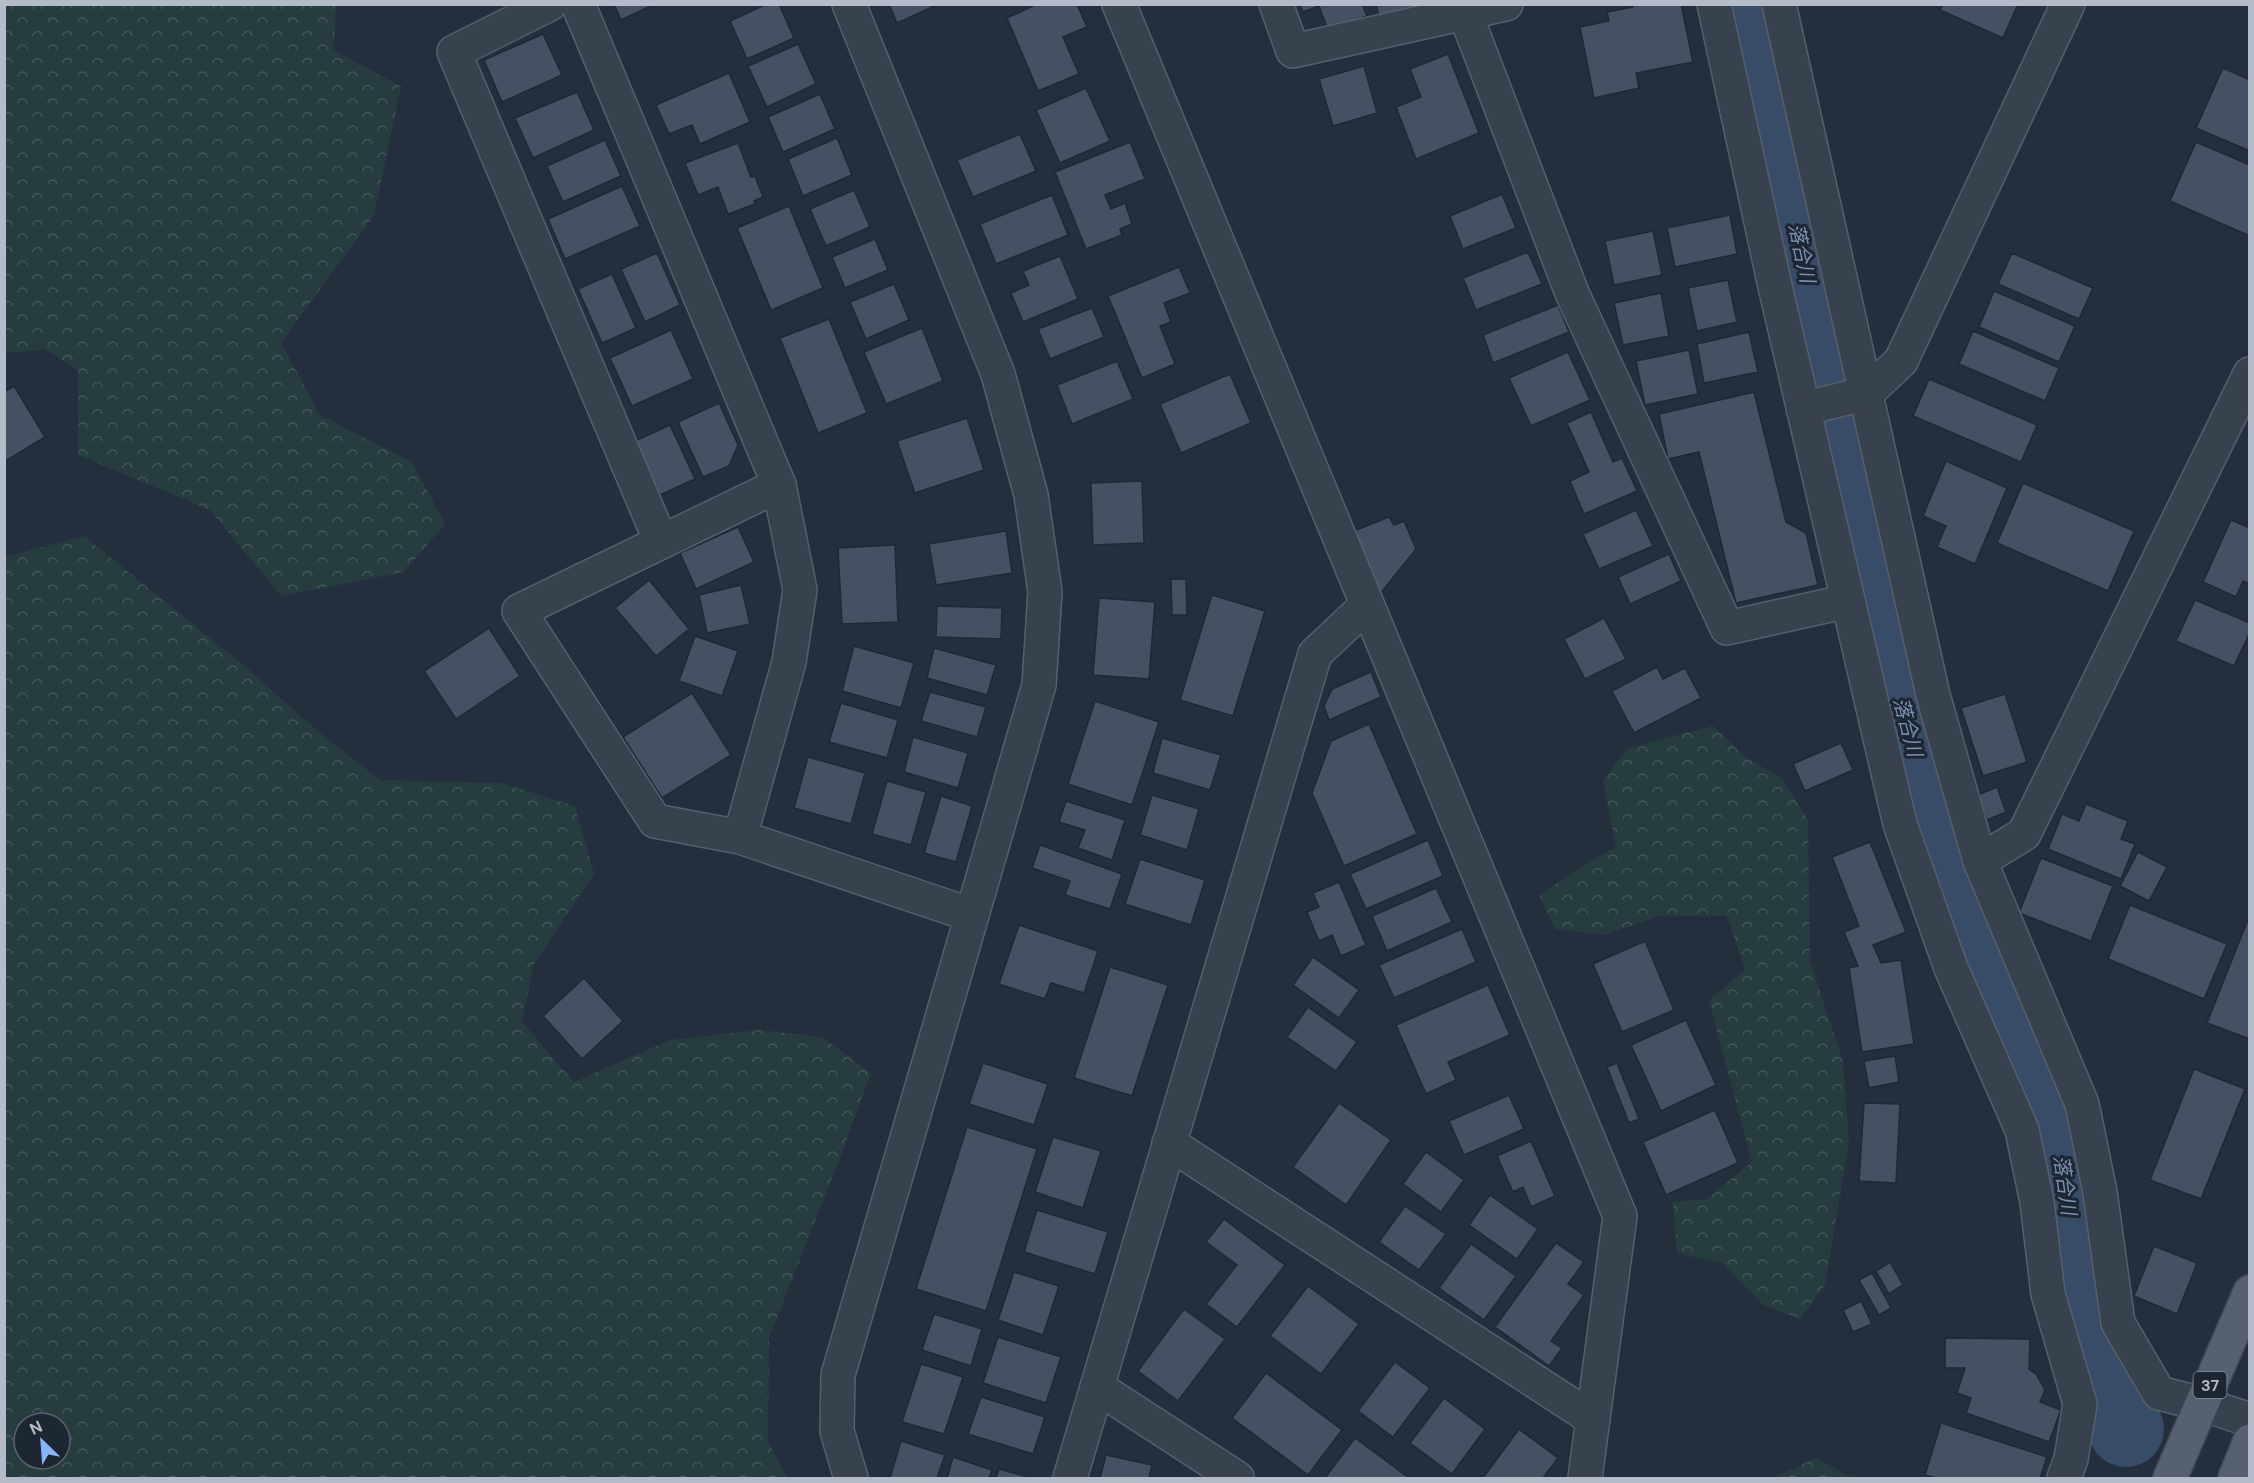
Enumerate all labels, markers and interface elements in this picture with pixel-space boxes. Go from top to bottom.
water label: 落合川 [1783,221,1821,287]
water label: 落合川 [1888,695,1929,761]
water label: 落合川 [2048,1153,2082,1218]
road number: 37 [2194,1372,2226,1398]
north arrow [12,1411,72,1471]
text: N [26,1416,46,1440]

